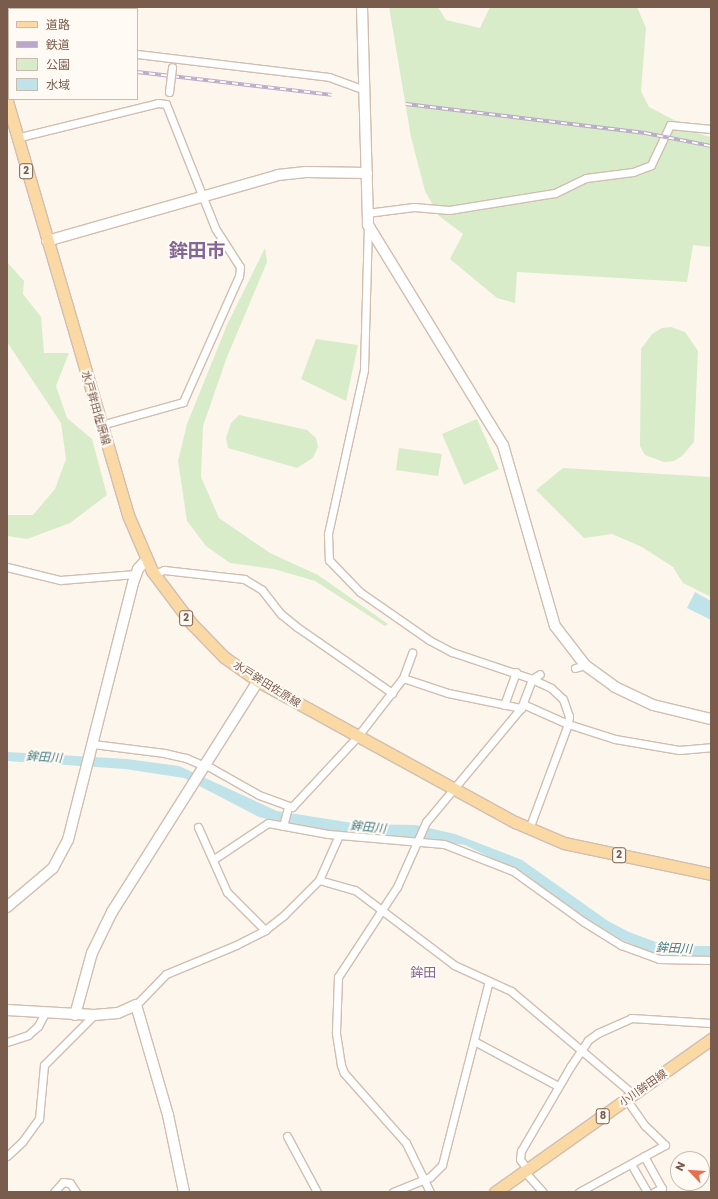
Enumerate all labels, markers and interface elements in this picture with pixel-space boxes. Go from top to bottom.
legend [8,8,138,100]
text: 道路 [46,16,70,33]
text: 鉄道 [46,36,70,53]
text: 公園 [46,56,70,73]
text: 水域 [46,76,70,93]
road number: 2 [19,163,33,179]
district label: 鉾田市 [169,240,225,262]
street label: 水戸鉾田佐原線 [79,369,113,447]
road number: 2 [179,610,193,626]
street label: 水戸鉾田佐原線 [231,658,303,710]
water label: 鉾田川 [26,749,62,765]
water label: 鉾田川 [349,818,387,836]
road number: 2 [612,847,626,863]
water label: 鉾田川 [656,940,692,956]
district label: 鉾田 [410,965,436,981]
street label: 小川鉾田線 [617,1067,669,1109]
road number: 8 [595,1108,611,1124]
north arrow [670,1151,710,1191]
text: N [671,1159,689,1173]

